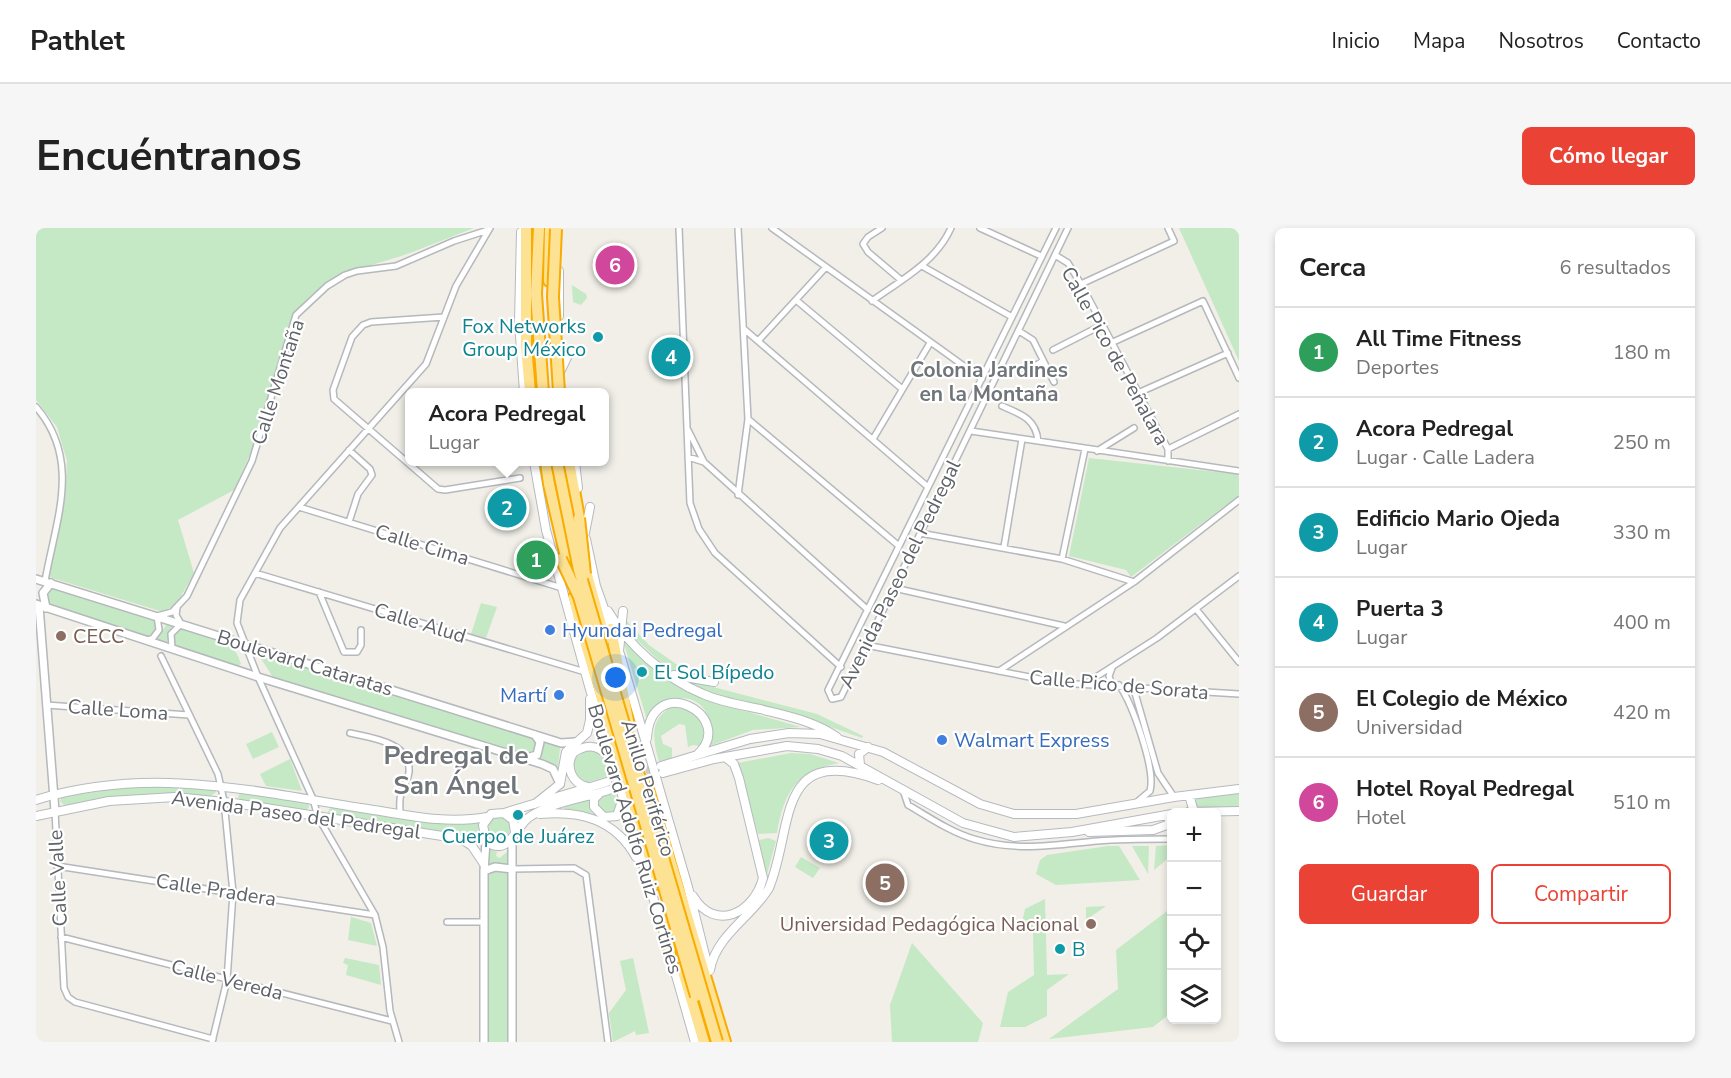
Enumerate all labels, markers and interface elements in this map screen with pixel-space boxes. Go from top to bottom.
text: Pathlet [30,22,125,60]
text: Inicio [1332,27,1380,55]
text: Mapa [1413,27,1465,55]
text: Nosotros [1498,27,1584,55]
text: Contacto [1617,27,1701,55]
button: Cómo llegar [1522,127,1695,185]
text: Encuéntranos [36,128,302,185]
pin: 6 [596,243,634,288]
text: Cerca [1299,250,1366,285]
text: 6 resultados [1560,254,1671,281]
street label: Calle Pico de Peñalara [1055,262,1175,450]
place label: Fox Networks Group México [462,313,586,363]
street label: Calle Montaña [245,316,311,448]
text: All Time Fitness [1356,324,1521,354]
marker: Fox Networks Group México [591,330,605,344]
pin: 4 [652,334,690,380]
text: 1 [1313,339,1325,366]
text: 180 m [1613,339,1671,366]
text: Deportes [1356,354,1439,381]
district label: Colonia Jardines en la Montaña [910,356,1068,408]
popup [405,388,609,466]
text: Acora Pedregal [428,399,586,429]
text: Acora Pedregal [1356,414,1513,444]
text: Lugar [428,429,480,456]
text: 2 [1313,429,1325,456]
text: 250 m [1613,429,1671,456]
text: Lugar · Calle Ladera [1356,444,1535,471]
street label: Avenida Paseo del Pedregal [833,455,967,693]
pin: 2 [488,486,526,530]
text: Edificio Mario Ojeda [1356,504,1560,534]
street label: Calle Cima [372,518,472,572]
text: 3 [1313,519,1325,546]
text: 330 m [1613,519,1671,546]
text: Lugar [1356,534,1407,561]
pin: 1 [516,538,556,582]
text: Puerta 3 [1356,594,1444,624]
street label: Calle Alud [371,596,469,650]
text: 4 [1313,609,1325,636]
text: 400 m [1613,609,1671,636]
place label: Hyundai Pedregal [562,617,723,644]
place label: CECC [73,623,125,650]
street label: Boulevard Cataratas [214,623,396,703]
marker: Hyundai Pedregal [543,623,557,637]
text: Lugar [1356,624,1407,651]
marker: CECC [54,629,68,643]
place label: El Sol Bípedo [654,659,774,686]
your location [601,663,630,692]
street label: Calle Pico de Sorata [1028,664,1210,706]
marker: El Sol Bípedo [635,665,649,679]
place label: Martí [500,682,548,709]
text: El Colegio de México [1356,684,1568,714]
marker: Martí [552,688,566,702]
street label: Calle Loma [67,693,169,727]
text: 5 [1313,699,1325,726]
text: 420 m [1613,699,1671,726]
street label: Boulevard Adolfo Ruiz Cortines [581,701,689,977]
text: Universidad [1356,714,1463,741]
street label: Anillo Periférico [614,716,682,860]
place label: Walmart Express [954,727,1110,754]
marker: Walmart Express [935,733,949,747]
district label: Pedregal de San Ángel [383,738,529,803]
text: Hotel Royal Pedregal [1356,774,1574,804]
street label: Avenida Paseo del Pedregal [170,784,422,846]
text: 6 [1313,789,1325,816]
text: 510 m [1613,789,1671,816]
text: Hotel [1356,804,1406,831]
marker: Cuerpo de Juárez [511,808,525,822]
map controls [1167,808,1221,1024]
button: + [1167,808,1221,862]
pin: 3 [810,818,848,864]
place label: Cuerpo de Juárez [442,823,594,850]
street label: Calle Valle [42,829,74,927]
pin: 5 [866,860,904,906]
button: − [1167,862,1221,916]
button: Guardar [1299,864,1479,924]
button: Compartir [1491,864,1671,924]
street label: Calle Pradera [154,867,278,913]
place label: Universidad Pedagógica Nacional [780,911,1079,938]
button: locate [1167,916,1221,970]
marker: Universidad Pedagógica Nacional [1084,917,1098,931]
place label: B [1072,936,1086,963]
marker: B [1053,942,1067,956]
street label: Calle Vereda [168,953,286,1007]
button: layers [1167,970,1221,1024]

